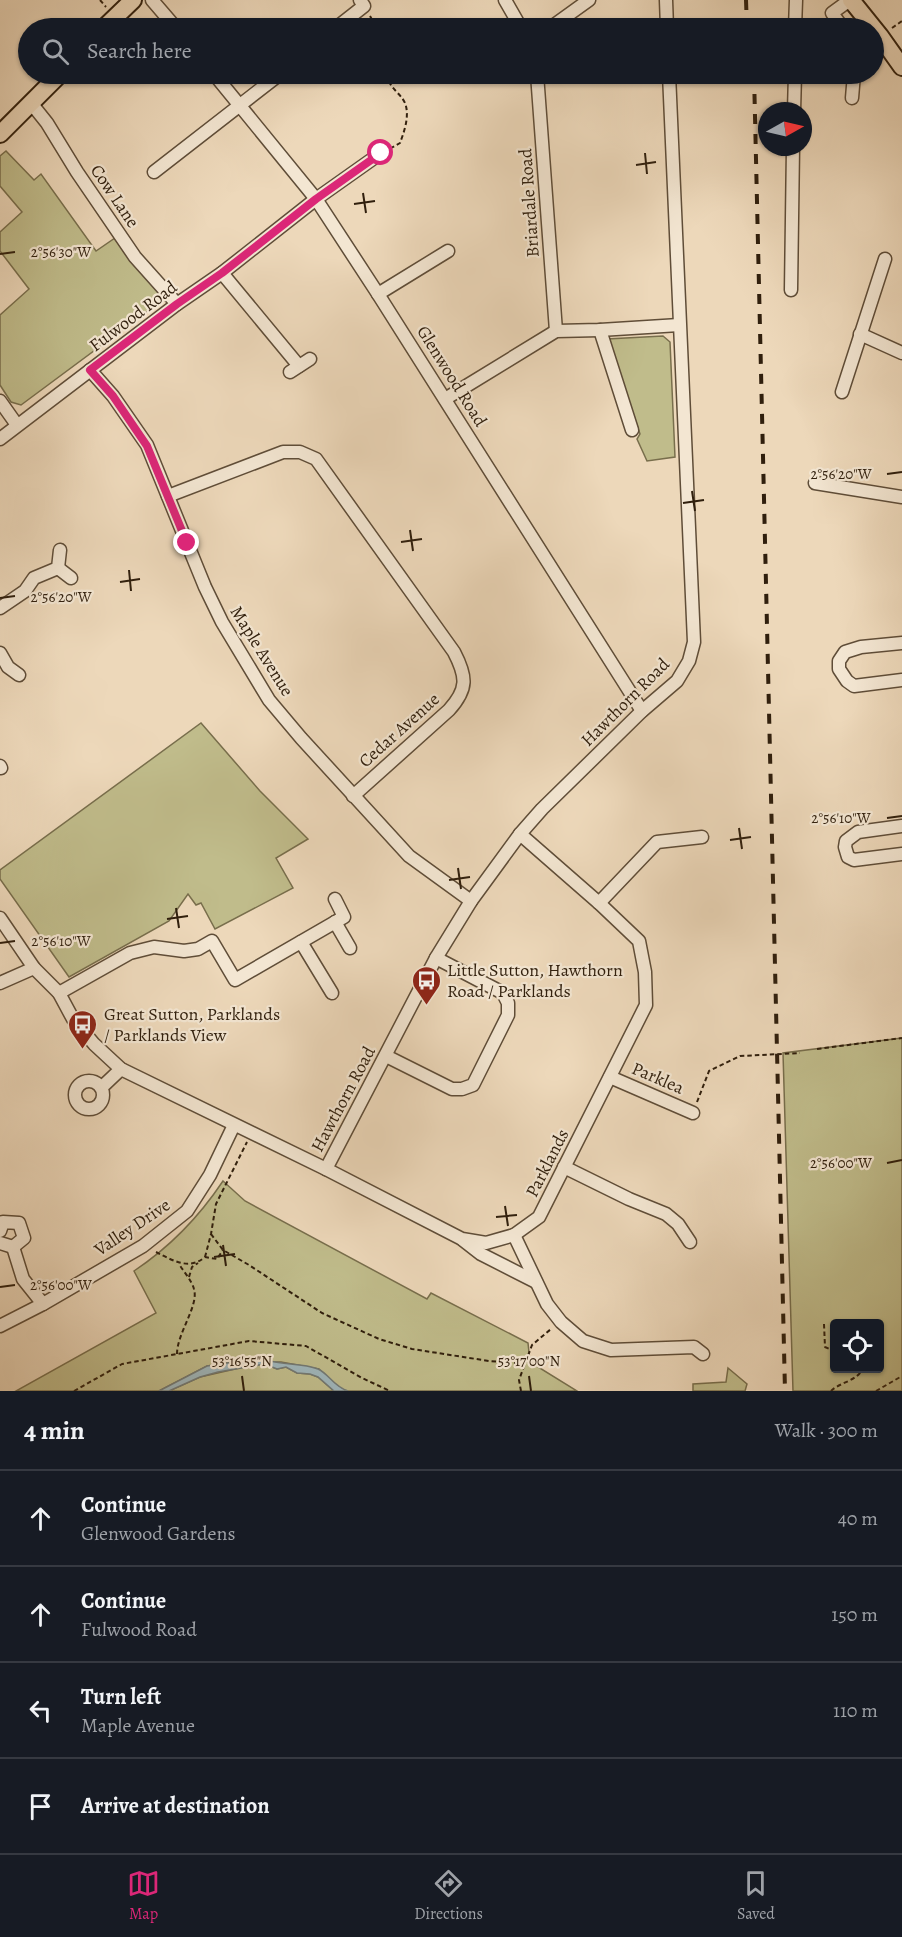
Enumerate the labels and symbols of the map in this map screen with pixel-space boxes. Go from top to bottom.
north arrow [758,102,812,156]
route start [367,139,393,165]
street label: Briardale Road [513,147,545,258]
street label: Cow Lane [85,160,145,232]
text: 2°56'30"W [31,242,91,262]
street label: Fulwood Road [84,275,182,357]
street label: Glenwood Road [411,321,493,431]
text: 2°56'20"W [810,464,872,484]
route end [173,529,199,555]
text: 2°56'20"W [30,587,92,607]
street label: Maple Avenue [225,601,299,701]
street label: Hawthorn Road [575,652,675,752]
street label: Cedar Avenue [353,687,445,773]
text: 2°56'10"W [811,808,871,828]
text: 2°56'10"W [31,931,91,951]
place label: Little Sutton, Hawthorn Road / Parklands [447,958,623,1003]
bus stop icon: Little Sutton, Hawthorn Road / Parklands [410,964,442,1006]
place label: Great Sutton, Parklands / Parklands View [104,1002,280,1047]
bus stop icon: Great Sutton, Parklands / Parklands View [67,1008,99,1050]
street label: Hawthorn Road [305,1042,381,1156]
street label: Parklea [628,1056,688,1100]
street label: Parklands [520,1125,574,1201]
text: 2°56'00"W [810,1153,872,1173]
street label: Valley Drive [88,1193,175,1262]
text: 2°56'00"W [30,1275,92,1295]
text: 53°16'55"N [212,1351,272,1371]
text: 53°17'00"N [498,1351,560,1371]

